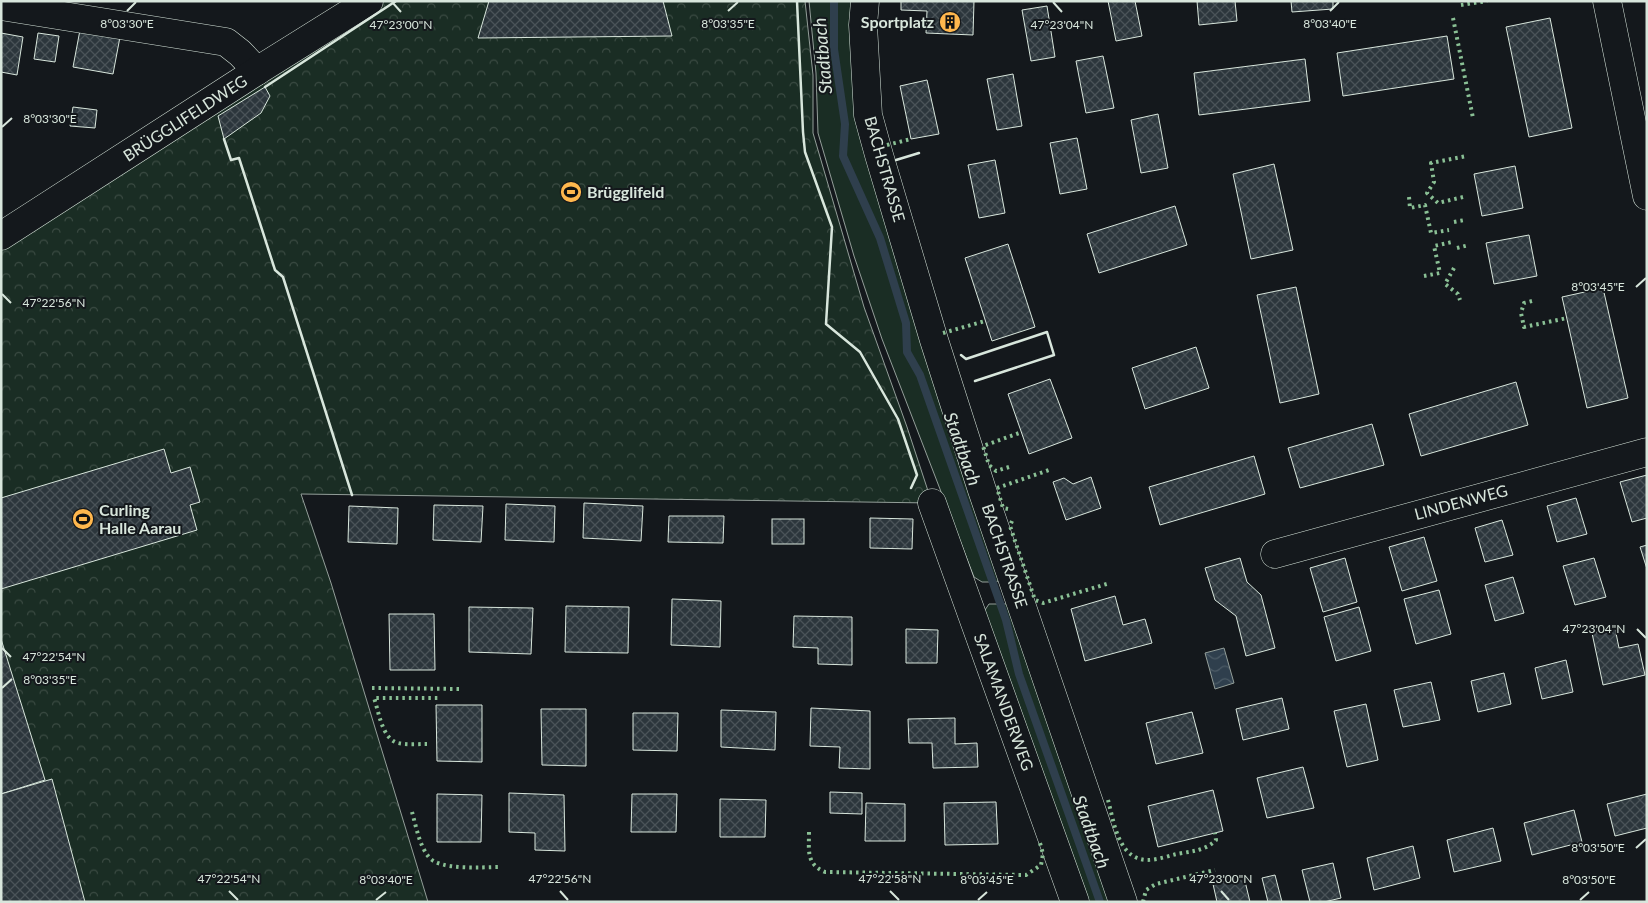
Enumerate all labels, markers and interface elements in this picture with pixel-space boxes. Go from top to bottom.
building icon: Sportplatz [938,10,962,34]
place label: Sportplatz [861,12,934,31]
text: 8°03'30"E [100,16,154,31]
text: 8°03'35"E [701,16,755,31]
text: 8°03'40"E [1303,16,1357,31]
text: 47°23'00"N [370,17,432,32]
water label: Stadtbach [808,17,836,95]
text: 47°23'04"N [1031,17,1093,32]
street label: BRÜGGLIFELDWEG [119,70,250,165]
text: 8°03'30"E [23,111,77,126]
street label: BACHSTRASSE [861,114,910,224]
sports icon: Brügglifeld [559,180,583,204]
place label: Brügglifeld [587,182,664,201]
text: 8°03'45"E [1571,279,1625,294]
text: 47°22'56"N [23,295,85,310]
water label: Stadtbach [940,409,986,488]
street label: LINDENWEG [1412,480,1510,523]
place label: Curling Halle Aarau [99,500,181,537]
street label: BACHSTRASSE [979,501,1032,611]
sports icon: Curling Halle Aarau [71,507,95,531]
text: 47°23'04"N [1563,621,1625,636]
street label: SALAMANDERWEG [971,631,1038,773]
text: 47°22'54"N [23,649,85,664]
text: 8°03'35"E [23,672,77,687]
water label: Stadtbach [1069,792,1115,871]
text: 8°03'50"E [1571,840,1625,855]
text: 47°22'54"N [198,871,260,886]
text: 47°22'56"N [529,871,591,886]
text: 47°22'58"N [859,871,921,886]
text: 47°23'00"N [1190,871,1252,886]
text: 8°03'40"E [359,872,413,887]
text: 8°03'45"E [960,872,1014,887]
text: 8°03'50"E [1562,872,1616,887]

